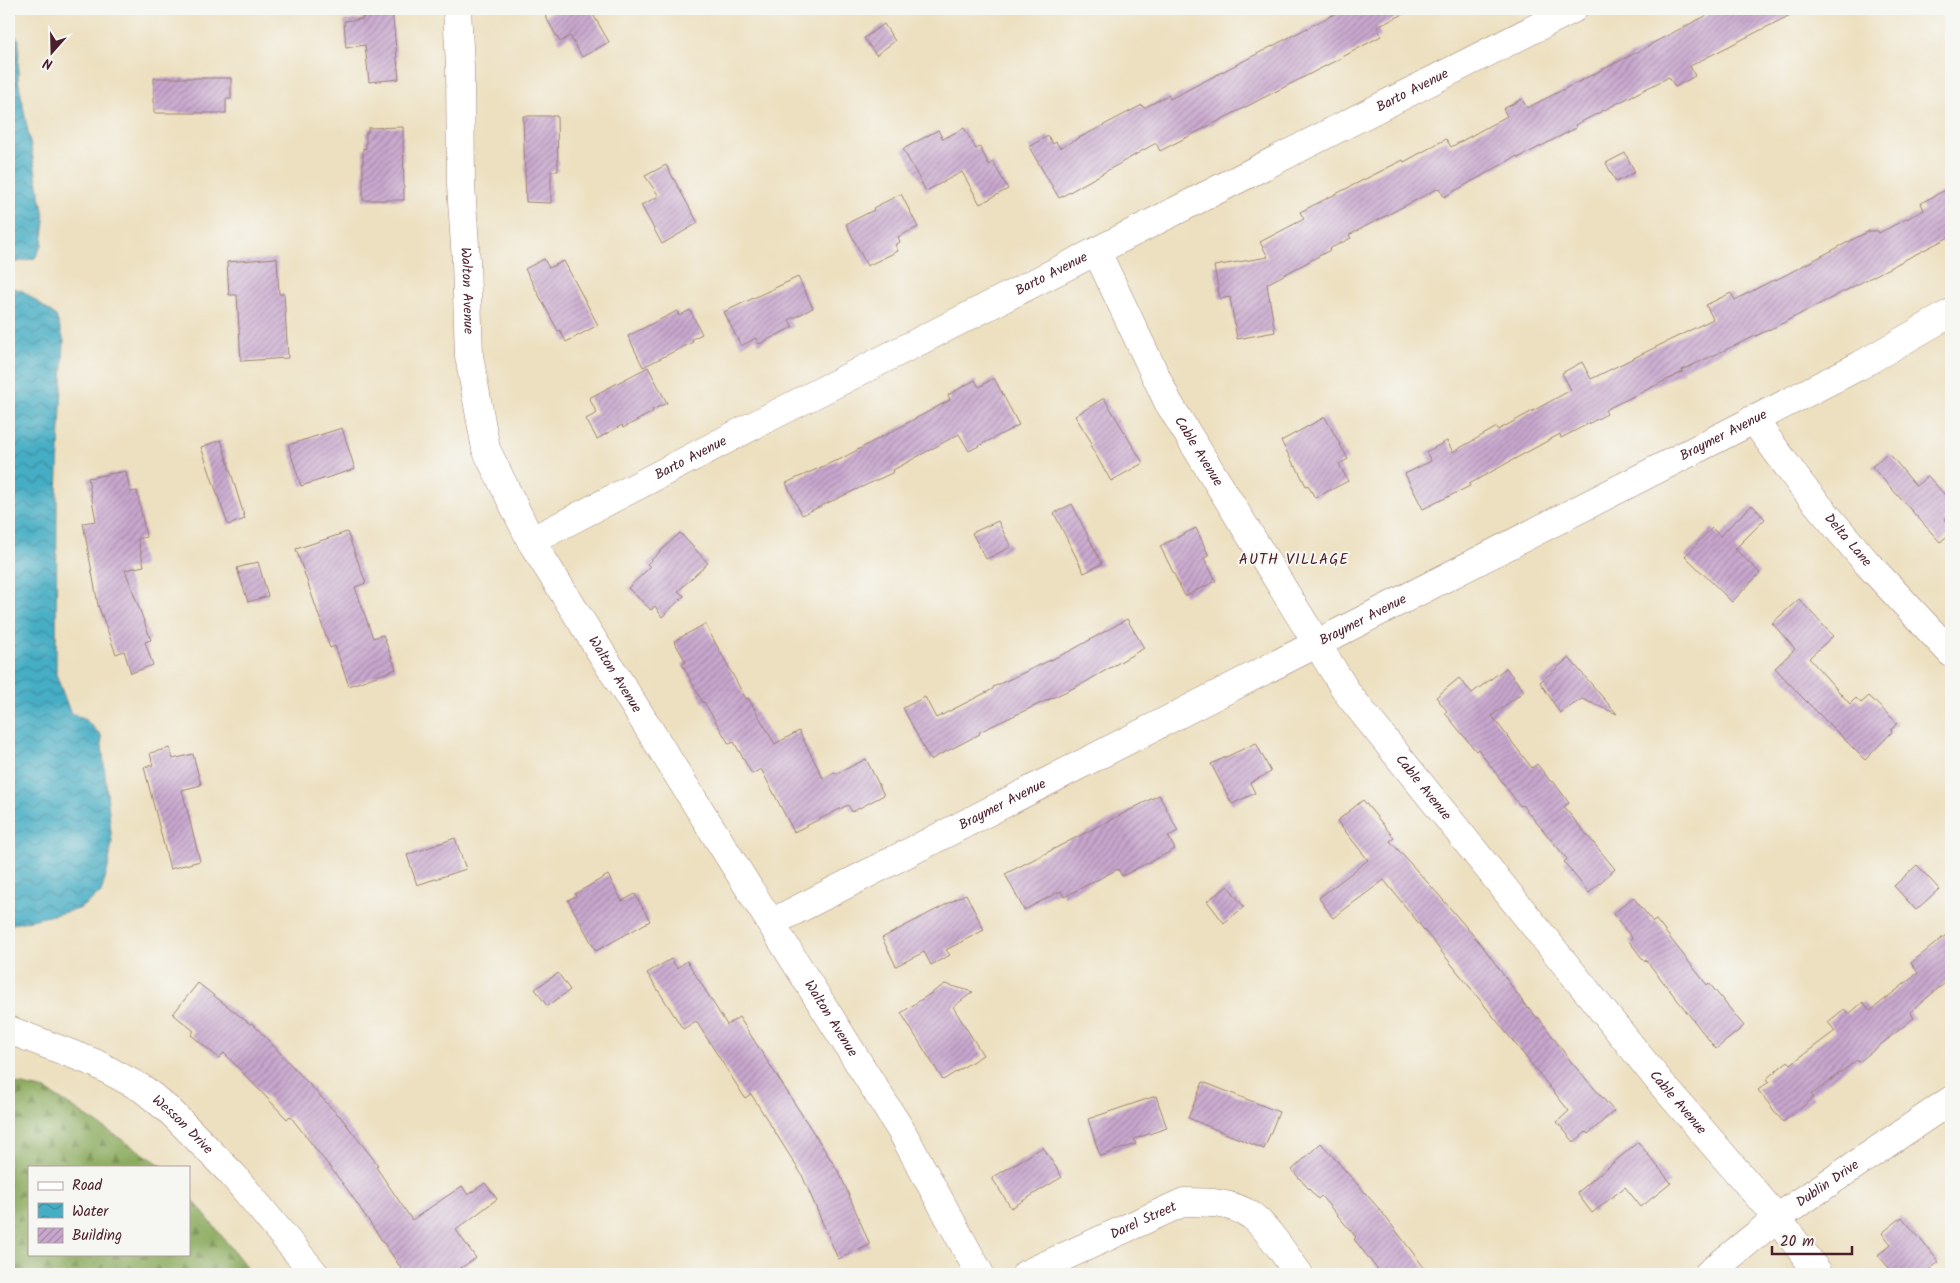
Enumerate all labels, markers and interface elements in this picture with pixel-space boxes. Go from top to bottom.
north arrow [28,28,78,78]
text: N [40,51,56,75]
street label: Barto Avenue [1372,63,1453,118]
street label: Barto Avenue [1011,246,1092,302]
street label: Walton Avenue [454,247,479,335]
street label: Braymer Avenue [1676,403,1772,467]
street label: Cable Avenue [1168,412,1229,491]
street label: Barto Avenue [651,430,731,486]
street label: Delta Lane [1819,509,1877,572]
district label: AUTH VILLAGE [1239,548,1349,572]
street label: Braymer Avenue [1315,588,1411,652]
street label: Walton Avenue [582,632,648,718]
street label: Cable Avenue [1390,750,1457,826]
street label: Braymer Avenue [955,773,1051,836]
street label: Walton Avenue [798,976,864,1062]
street label: Cable Avenue [1644,1065,1712,1140]
street label: Wesson Drive [147,1090,219,1160]
street label: Dublin Drive [1792,1154,1864,1213]
legend [28,1166,190,1256]
text: Road [72,1174,103,1198]
street label: Darel Street [1106,1196,1181,1245]
text: Water [72,1200,109,1224]
scale bar [1772,1223,1852,1255]
text: Building [72,1224,122,1248]
text: 20 m [1780,1230,1814,1254]

